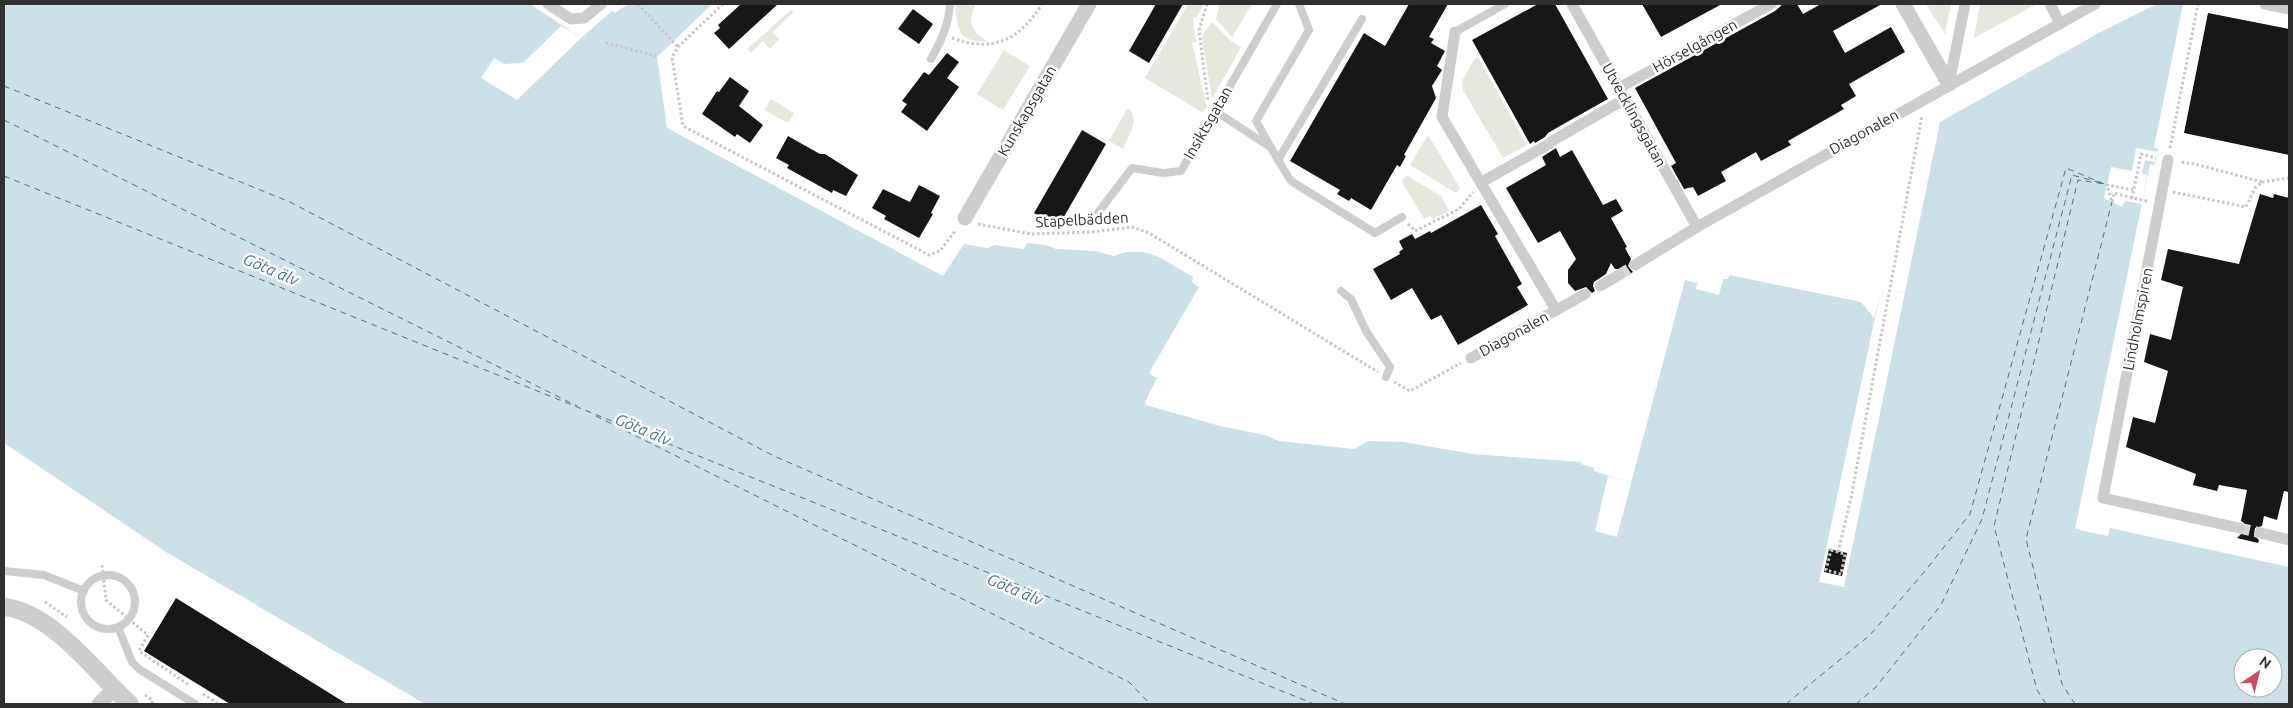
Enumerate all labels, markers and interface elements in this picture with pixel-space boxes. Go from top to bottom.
street label: Hörselgången [1650,15,1740,76]
street label: Utvecklingsgatan [1599,60,1670,170]
street label: Kunskapsgatan [994,62,1059,159]
street label: Insiktsgatan [1180,83,1235,162]
street label: Diagonalen [1826,106,1901,158]
street label: Stapelbädden [1035,209,1129,230]
water label: Göta älv [241,249,303,289]
street label: Lindholmspiren [2119,266,2156,372]
street label: Diagonalen [1476,308,1551,360]
water label: Göta älv [613,409,675,449]
water label: Göta älv [985,569,1047,609]
north arrow [2233,648,2283,698]
text: N [2257,653,2274,672]

